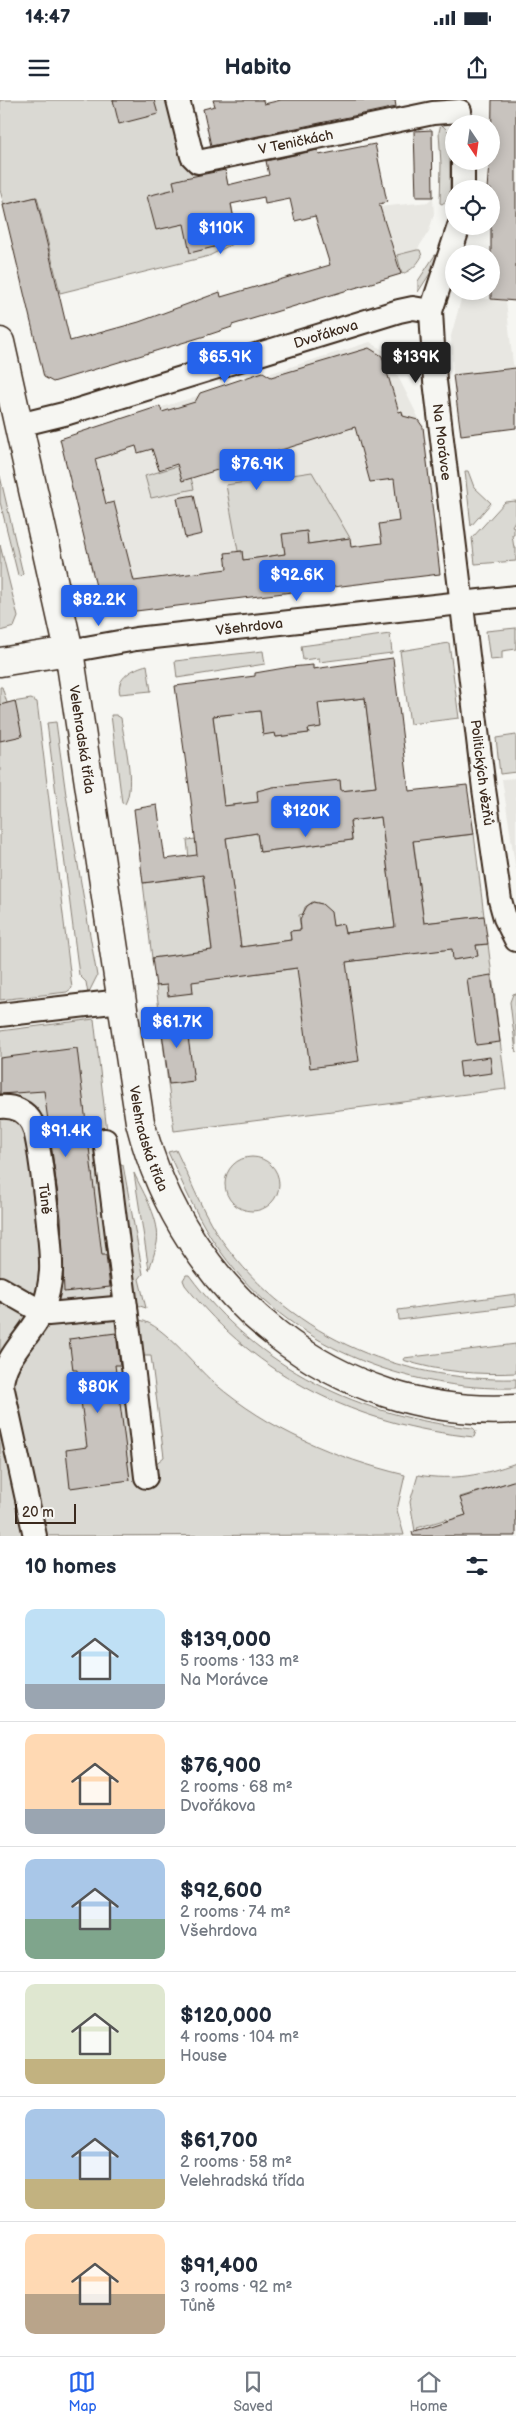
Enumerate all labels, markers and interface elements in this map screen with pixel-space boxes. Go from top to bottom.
text: 14:47 [25,6,70,29]
icon: menu [25,54,53,82]
text: Habito [225,54,291,81]
icon: share [463,54,491,82]
north arrow [445,115,500,170]
map controls [445,115,500,300]
street label: V Teničkách [257,126,335,158]
button: locate [445,180,500,235]
pin: $110K [186,212,256,255]
text: $110K [199,219,243,238]
button: layers [445,245,500,300]
street label: Dvořákova [292,316,360,352]
pin: $65.9K [184,342,266,384]
pin: $139K [381,342,451,384]
text: $65.9K [198,348,252,367]
text: $139K [393,348,439,367]
street label: Na Morávce [429,403,455,481]
pin: $76.9K [216,448,298,491]
text: $76.9K [231,455,283,474]
pin: $92.6K [256,560,338,602]
text: $92.6K [270,566,324,585]
pin: $82.2K [58,584,140,627]
text: $82.2K [72,591,126,610]
street label: Všehrdova [215,615,284,639]
street label: Velehradská třída [65,684,98,795]
street label: Politických vězňů [467,719,497,827]
pin: $120K [271,796,341,838]
text: $120K [282,802,330,821]
pin: $61.7K [136,1006,218,1049]
text: $61.7K [152,1013,202,1032]
street label: Velehradská třída [126,1085,172,1194]
pin: $91.4K [25,1116,107,1158]
text: $91.4K [41,1122,91,1141]
street label: Tůně [35,1182,55,1215]
pin: $80K [68,1372,128,1414]
text: $80K [77,1378,119,1397]
scale bar [15,1501,76,1524]
text: 20 m [22,1504,54,1521]
icon: filters [463,1552,491,1580]
text: 10 homes [25,1554,116,1579]
text: $139,000 [180,1627,271,1652]
icon: home [65,1629,125,1689]
text: 5 rooms · 133 m² [180,1652,299,1671]
text: Na Morávce [180,1671,268,1690]
text: $76,900 [180,1753,261,1778]
icon: home [65,1754,125,1814]
text: 2 rooms · 68 m² [180,1778,293,1797]
text: Dvořákova [180,1797,256,1816]
text: $92,600 [180,1878,262,1903]
icon: home [65,1879,125,1939]
text: 2 rooms · 74 m² [180,1903,291,1922]
text: Všehrdova [180,1922,257,1941]
text: $120,000 [180,2003,272,2028]
icon: home [65,2004,125,2064]
text: 4 rooms · 104 m² [180,2028,299,2047]
text: House [180,2047,227,2066]
text: $61,700 [180,2128,258,2153]
icon: home [65,2129,125,2189]
text: 2 rooms · 58 m² [180,2153,292,2172]
text: Velehradská třída [180,2172,305,2191]
text: $91,400 [180,2253,258,2278]
icon: home [65,2254,125,2314]
text: 3 rooms · 92 m² [180,2278,293,2297]
text: Tůně [180,2297,215,2316]
tab: Map [68,2368,97,2415]
tab: Saved [233,2368,273,2415]
tab: Home [410,2368,448,2415]

